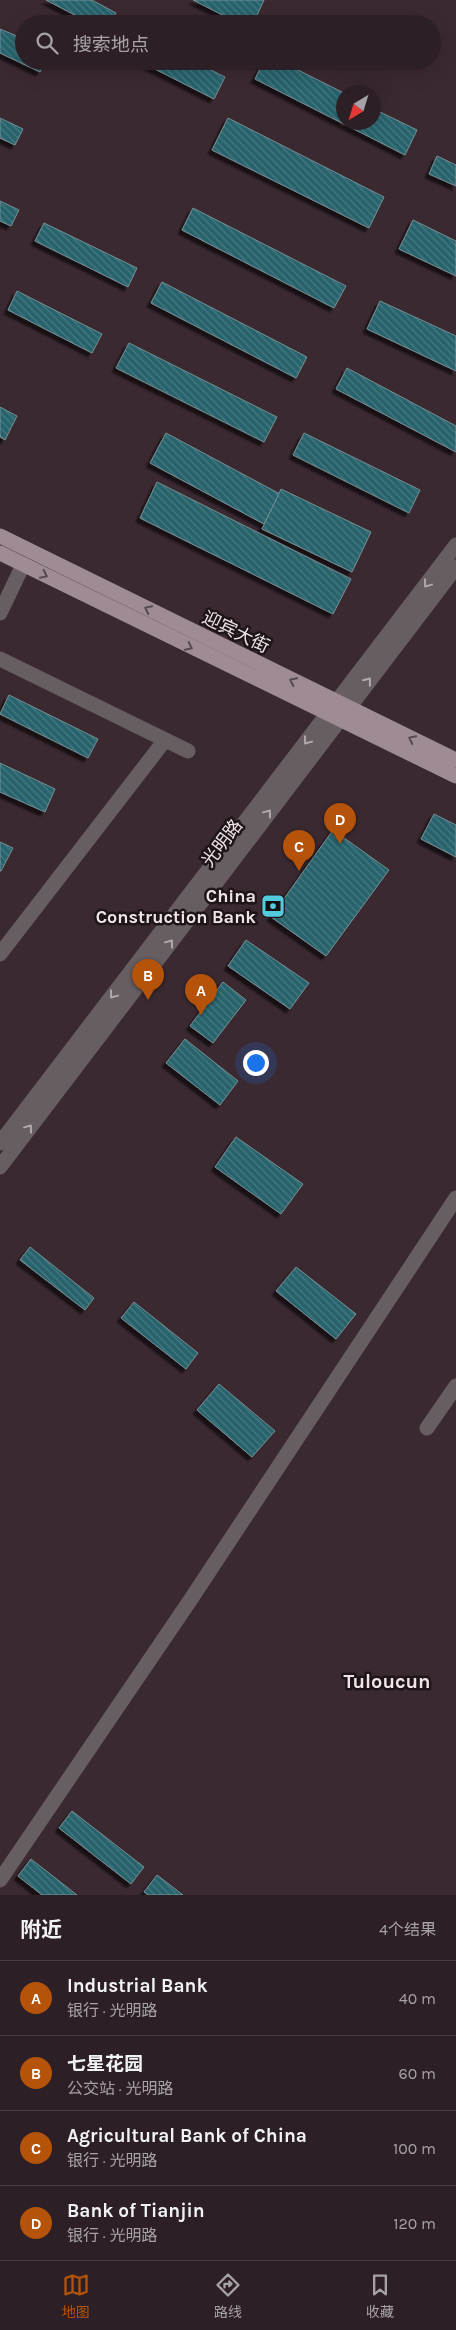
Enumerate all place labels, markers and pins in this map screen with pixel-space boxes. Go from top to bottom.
pin: D [324,803,356,844]
pin: C [283,830,315,871]
place label: China Construction Bank [96,885,256,928]
bank icon: China Construction Bank [260,893,286,919]
pin: B [132,959,164,1000]
pin: A [185,974,217,1015]

